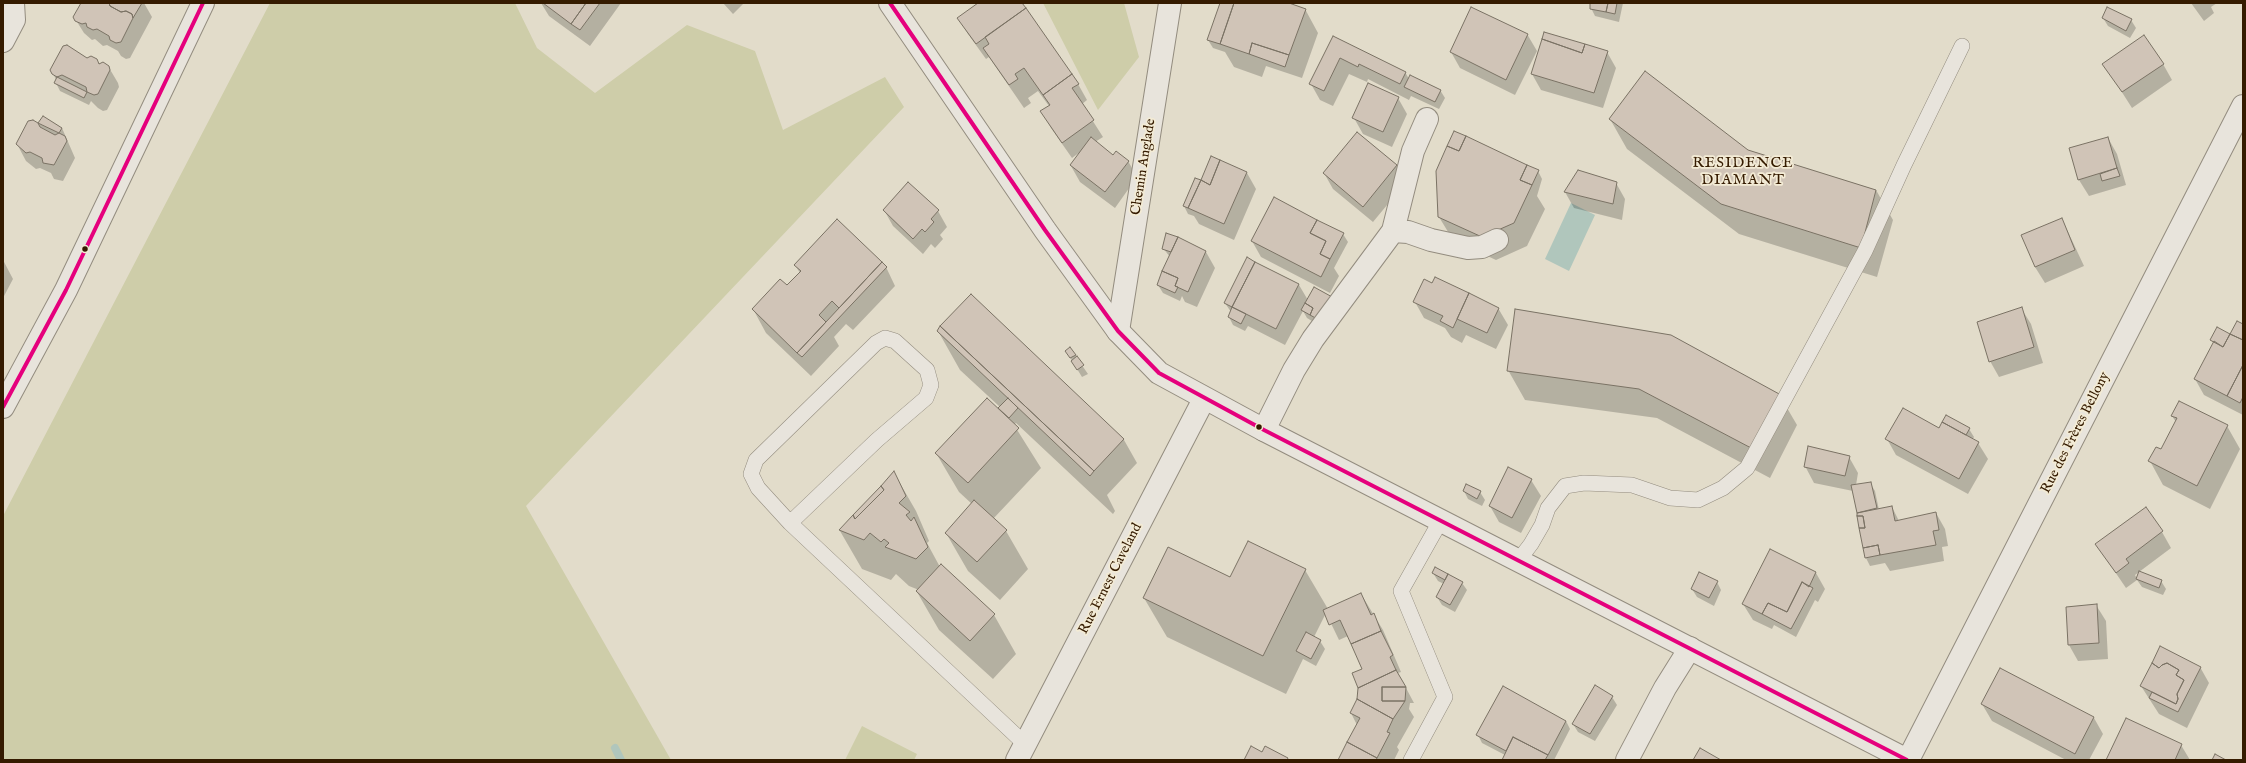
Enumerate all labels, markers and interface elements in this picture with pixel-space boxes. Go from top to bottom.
street label: Chemin Anglade [1128,118,1160,216]
district label: RESIDENCE DIAMANT [1692,155,1794,190]
unlabelled marker [80,244,90,254]
street label: Rue des Frères Bellony [2038,369,2114,497]
unlabelled marker [1254,422,1264,432]
street label: Rue Ernest Caveland [1076,521,1146,637]

